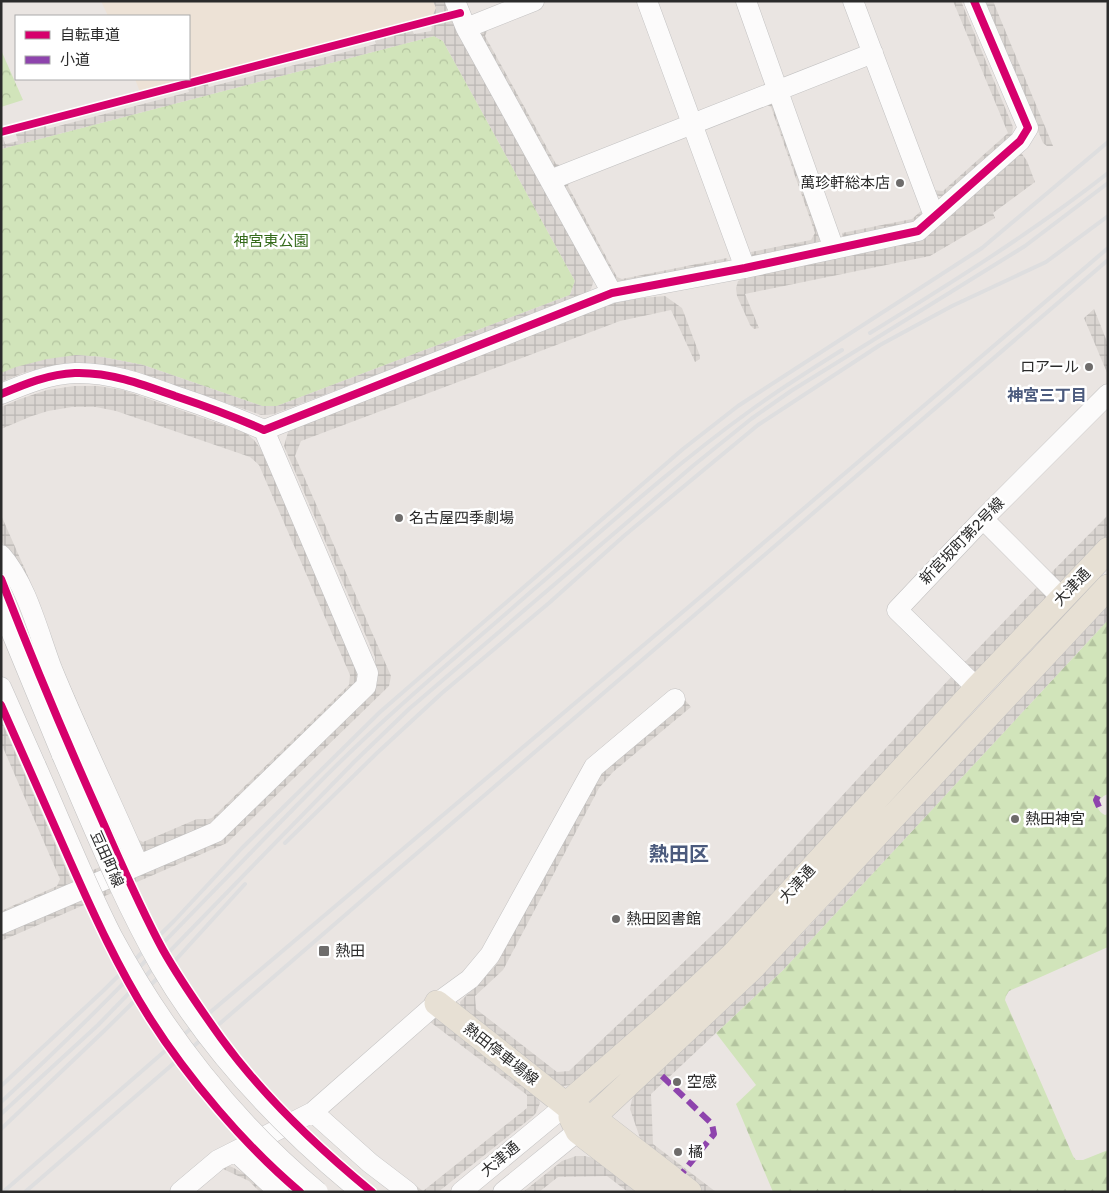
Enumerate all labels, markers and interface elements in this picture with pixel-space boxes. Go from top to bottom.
legend [15,15,190,80]
text: 自転車道 [60,25,120,43]
text: 小道 [60,50,90,68]
place label: 萬珍軒総本店 [800,173,890,191]
marker: 萬珍軒総本店 [894,177,906,189]
park label: 神宮東公園 [233,231,309,249]
place label: ロアール [1020,357,1079,375]
marker: ロアール [1083,361,1095,373]
district label: 神宮三丁目 [1007,385,1087,405]
street label: 新宮坂町第2号線 [915,493,1007,587]
place label: 名古屋四季劇場 [409,508,514,526]
marker: 名古屋四季劇場 [393,512,405,524]
street label: 大津通 [1049,564,1093,609]
place label: 熱田神宮 [1025,809,1085,827]
marker: 熱田神宮 [1009,813,1021,825]
street label: 豆田町線 [87,828,128,890]
district label: 熱田区 [649,841,709,865]
street label: 大津通 [775,861,818,906]
place label: 熱田図書館 [626,909,701,927]
marker: 熱田図書館 [610,913,622,925]
place label: 熱田 [335,941,365,959]
marker: 熱田 [317,944,331,958]
street label: 熱田停車場線 [461,1018,543,1088]
place label: 空感 [687,1072,717,1090]
marker: 空感 [671,1076,683,1088]
street label: 大津通 [476,1137,522,1180]
place label: 橘 [688,1142,703,1160]
marker: 橘 [672,1146,684,1158]

